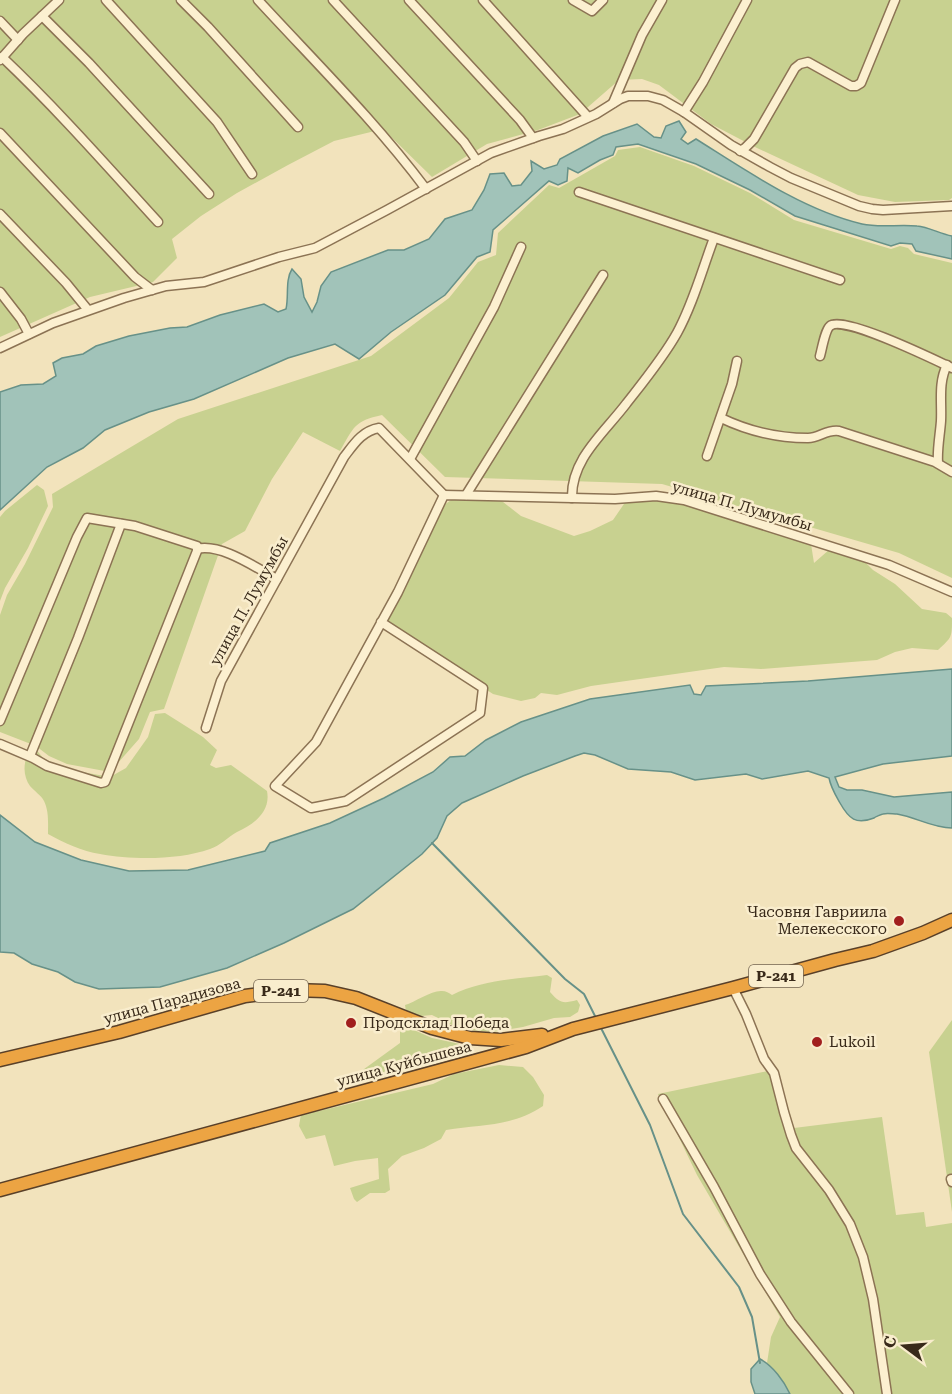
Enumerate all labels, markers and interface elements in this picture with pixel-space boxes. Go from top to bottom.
street label: улица П. Лумумбы [670,477,814,535]
street label: улица П. Лумумбы [206,533,292,669]
place label: Часовня Гавриила Мелекесского [747,903,887,938]
marker: Часовня Гавриила Мелекесского [892,914,906,928]
road number: Р-241 [749,965,803,987]
street label: улица Парадизова [102,974,242,1028]
road number: Р-241 [254,980,308,1002]
place label: Продсклад Победа [363,1014,509,1032]
marker: Продсклад Победа [344,1016,358,1030]
place label: Lukoil [829,1033,876,1051]
marker: Lukoil [810,1035,824,1049]
street label: улица Куйбышева [335,1037,473,1091]
north arrow [874,1316,934,1376]
text: С [879,1334,901,1350]

